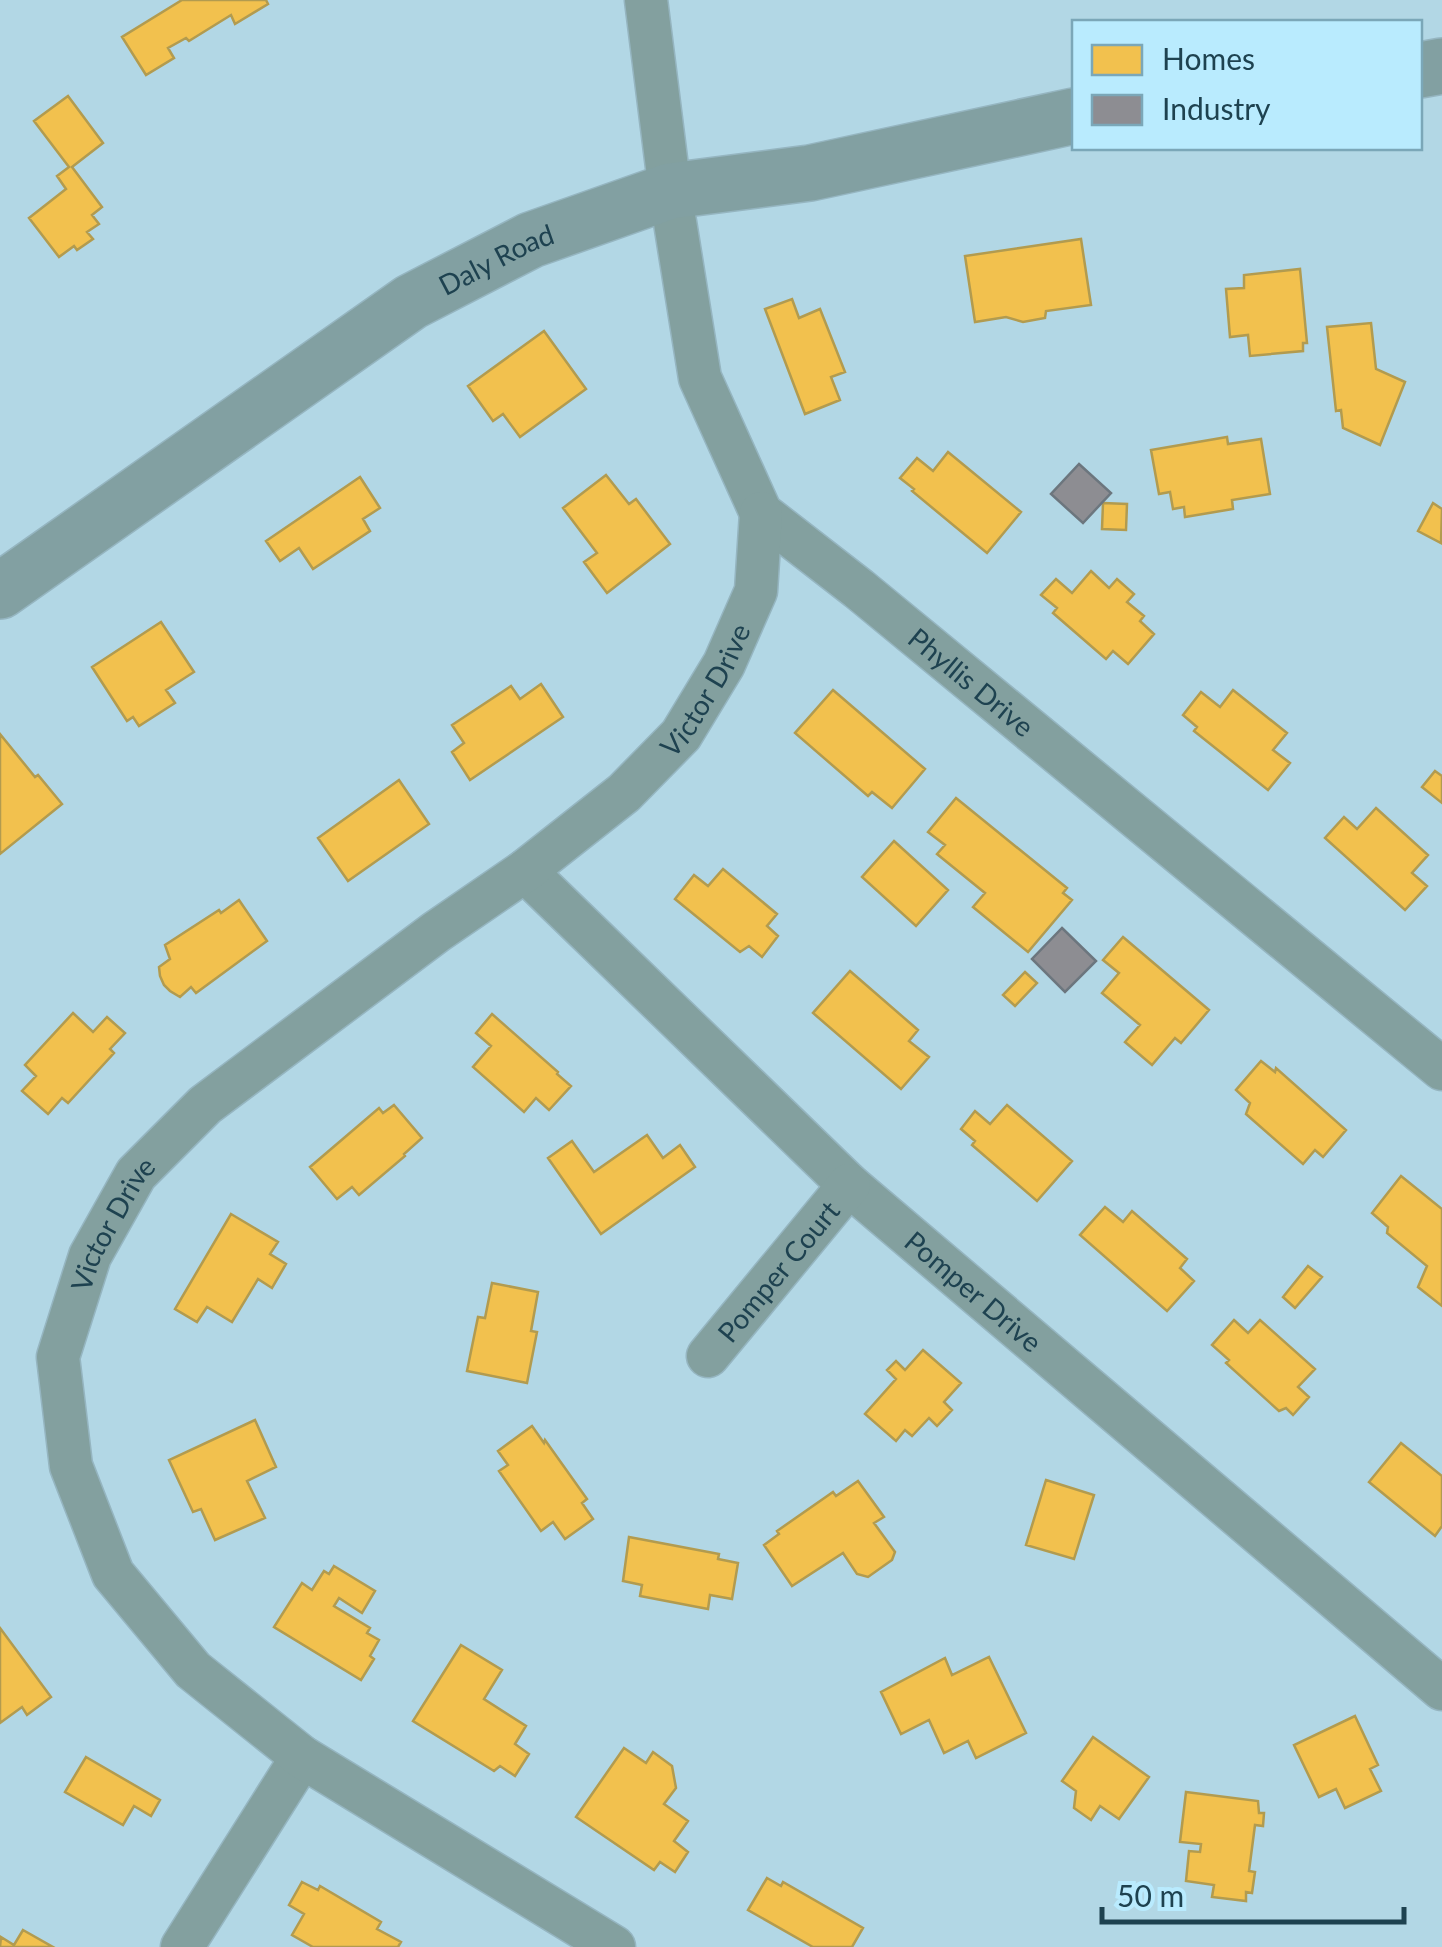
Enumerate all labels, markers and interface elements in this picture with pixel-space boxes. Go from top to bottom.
legend [1072,20,1422,150]
text: Homes [1162,40,1255,76]
text: Industry [1162,90,1271,126]
street label: Daly Road [433,216,558,302]
street label: Victor Drive [653,618,757,763]
street label: Phyllis Drive [902,620,1041,743]
street label: Victor Drive [63,1149,161,1295]
street label: Pomper Court [710,1194,846,1348]
street label: Pomper Drive [898,1223,1049,1359]
scale bar [1102,1862,1404,1924]
text: 50 m [1117,1877,1184,1913]

